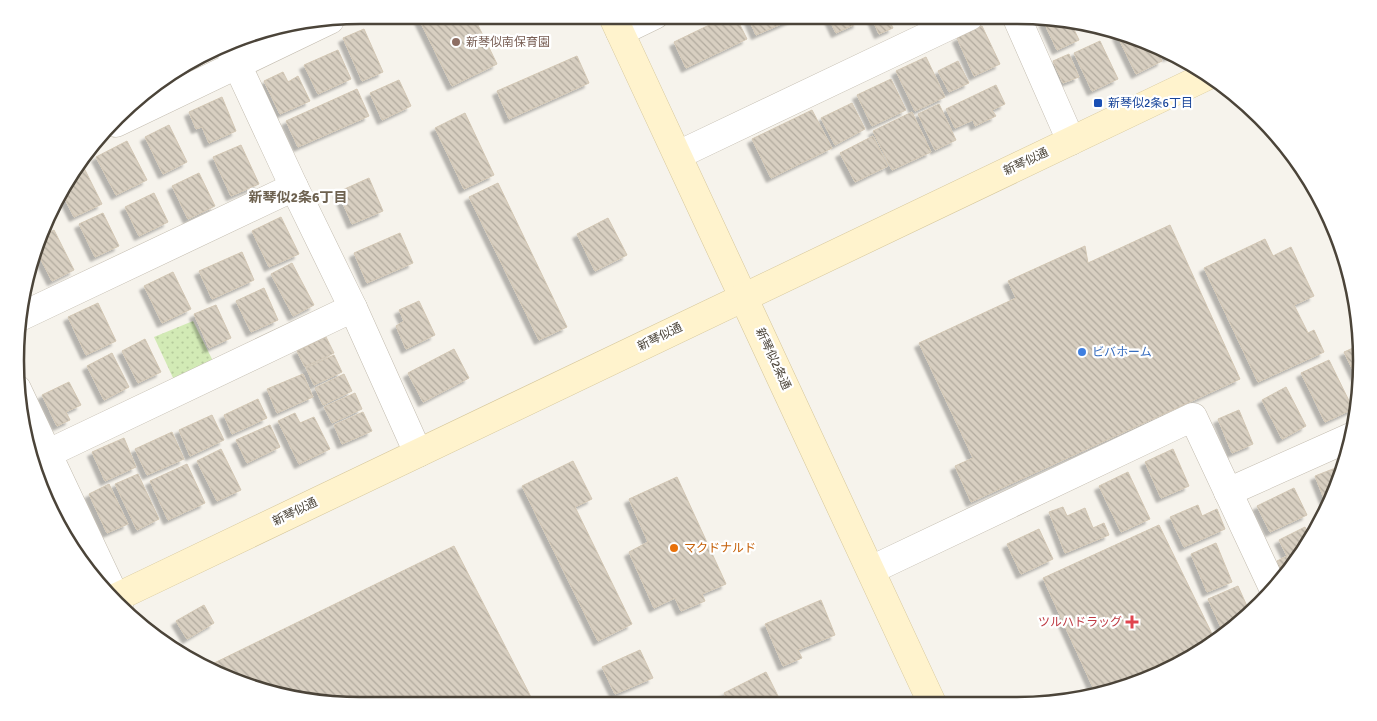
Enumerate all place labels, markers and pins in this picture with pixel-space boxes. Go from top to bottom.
place label: 新琴似南保育園 [466,35,550,50]
marker: 新琴似南保育園 [450,36,462,48]
place label: 新琴似2条6丁目 [1108,96,1193,111]
marker: 新琴似2条6丁目 [1092,97,1104,109]
place label: ビバホーム [1092,345,1152,360]
marker: ビバホーム [1076,346,1088,358]
place label: マクドナルド [684,541,756,556]
marker: マクドナルド [668,542,680,554]
place label: ツルハドラッグ [1038,615,1122,630]
marker: ツルハドラッグ [1126,616,1138,628]

